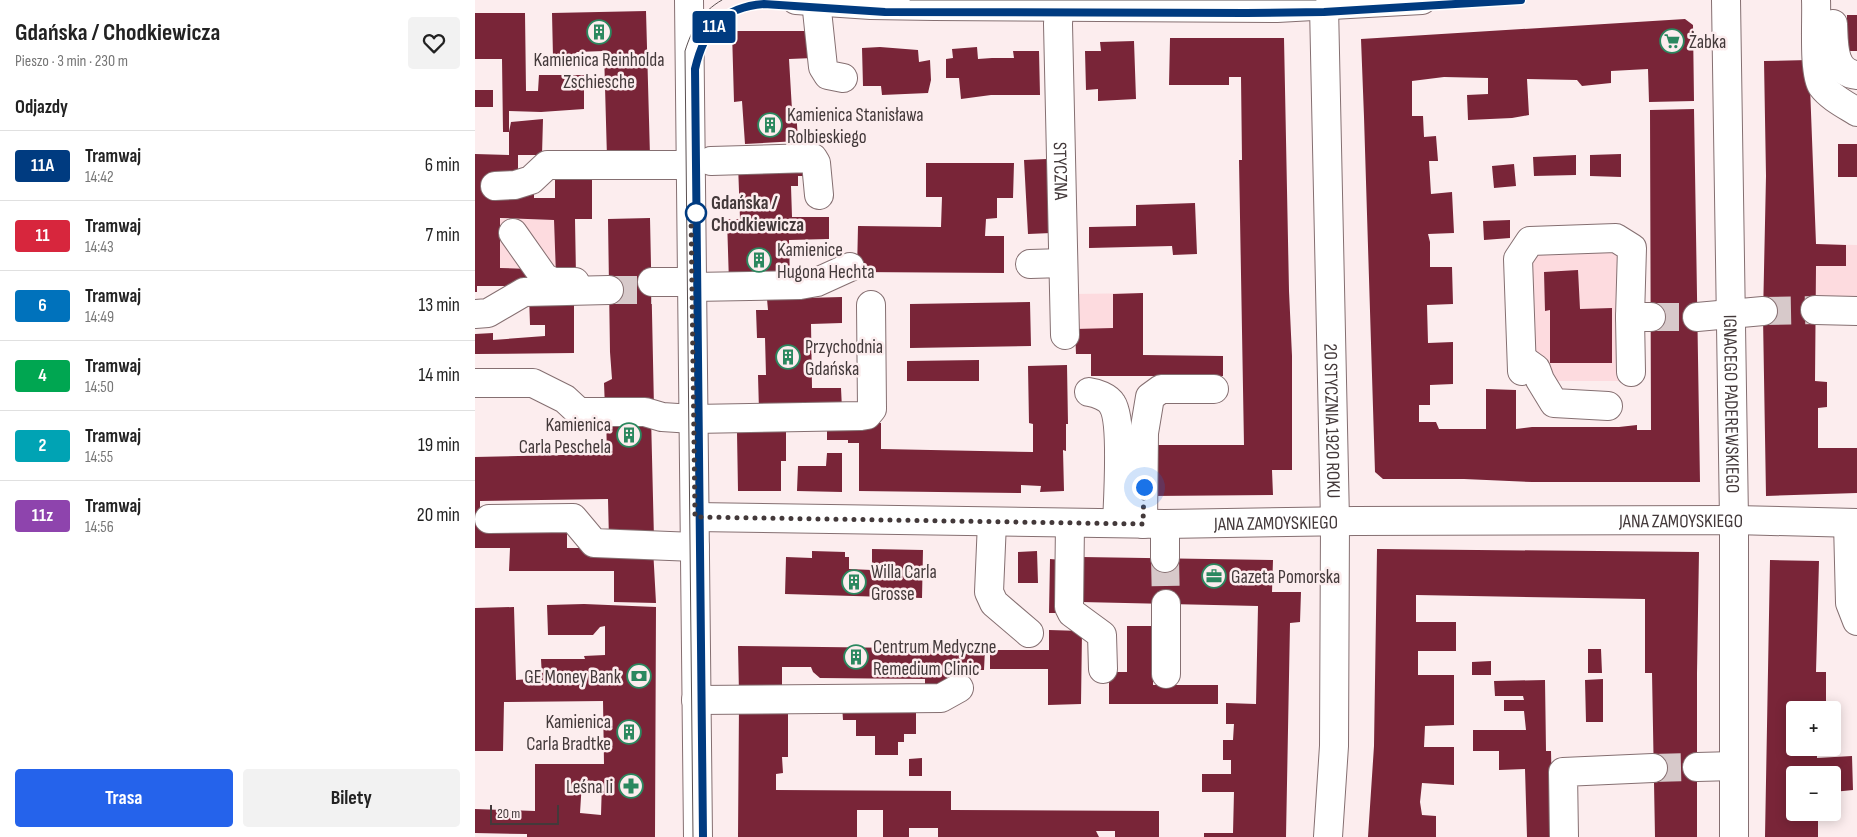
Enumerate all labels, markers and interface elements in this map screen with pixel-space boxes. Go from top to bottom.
line badge: 11A [685,11,743,43]
text: 11A [702,16,726,37]
button: heart [408,17,460,69]
text: Gdańska / Chodkiewicza [15,18,220,47]
building icon: Kamienica Reinholda Zschiesche [586,19,612,45]
supermarket icon: Żabka [1659,28,1685,54]
place label: Żabka [1689,31,1726,54]
place label: Kamienica Reinholda Zschiesche [533,49,665,94]
text: Pieszo · 3 min · 230 m [15,52,128,71]
text: Odjazdy [15,96,68,119]
place label: Kamienica Stanisława Rolbieskiego [787,104,924,149]
building icon: Kamienica Stanisława Rolbieskiego [757,112,783,138]
street label: STYCZNA [1048,142,1072,201]
text: Tramwaj [85,145,141,168]
text: 6 min [425,154,460,177]
text: 11A [31,155,54,176]
text: 14:42 [85,168,114,187]
place label: Gdańska / Chodkiewicza [711,192,804,237]
marker: Gdańska / Chodkiewicza [685,202,707,224]
text: Tramwaj [85,215,141,238]
text: 7 min [426,224,460,247]
text: 11 [35,225,50,246]
text: 14:43 [85,238,114,257]
place label: Kamienice Hugona Hechta [777,239,875,284]
building icon: Kamienice Hugona Hechta [746,247,772,273]
text: Tramwaj [85,285,141,308]
text: 13 min [419,294,460,317]
text: 6 [38,295,47,316]
text: 14:49 [85,308,114,327]
street label: IGNACEGO PADEREWSKIEGO [1718,314,1744,493]
place label: Przychodnia Gdańska [805,336,883,381]
street label: 20 STYCZNIA 1920 ROKU [1318,343,1345,499]
building icon: Przychodnia Gdańska [775,344,801,370]
text: Tramwaj [85,355,141,378]
text: 14 min [419,364,460,387]
text: 4 [38,365,47,386]
text: 14:50 [85,378,114,397]
place label: Kamienica Carla Peschela [519,414,611,459]
building icon: Kamienica Carla Peschela [616,422,642,448]
text: Tramwaj [85,425,141,448]
text: 19 min [418,434,460,457]
text: 2 [39,435,46,456]
text: 14:55 [85,448,113,467]
your location [1132,475,1157,500]
text: Tramwaj [85,495,141,518]
text: 20 min [417,504,460,527]
text: 11z [32,505,53,526]
street label: JANA ZAMOYSKIEGO [1618,510,1743,533]
street label: JANA ZAMOYSKIEGO [1213,511,1338,536]
text: 14:56 [85,518,114,537]
place label: Willa Carla Grosse [871,561,937,606]
office icon: Gazeta Pomorska [1201,563,1227,589]
place label: Gazeta Pomorska [1231,566,1340,589]
building icon: Willa Carla Grosse [841,569,867,595]
place label: Centrum Medyczne Remedium Clinic [873,636,996,681]
building icon: Centrum Medyczne Remedium Clinic [843,644,869,670]
bank icon: GE Money Bank [626,663,652,689]
place label: GE Money Bank [524,666,622,689]
map controls [1786,701,1841,821]
button: + [1786,701,1841,756]
place label: Kamienica Carla Bradtke [526,711,611,756]
building icon: Kamienica Carla Bradtke [616,719,642,745]
button: − [1786,766,1841,821]
button: Trasa [15,769,233,827]
button: Bilety [243,769,460,827]
pharmacy icon: Leśna Ii [618,773,644,799]
place label: Leśna Ii [566,776,613,799]
scale bar [490,802,559,825]
text: 20 m [497,805,520,822]

